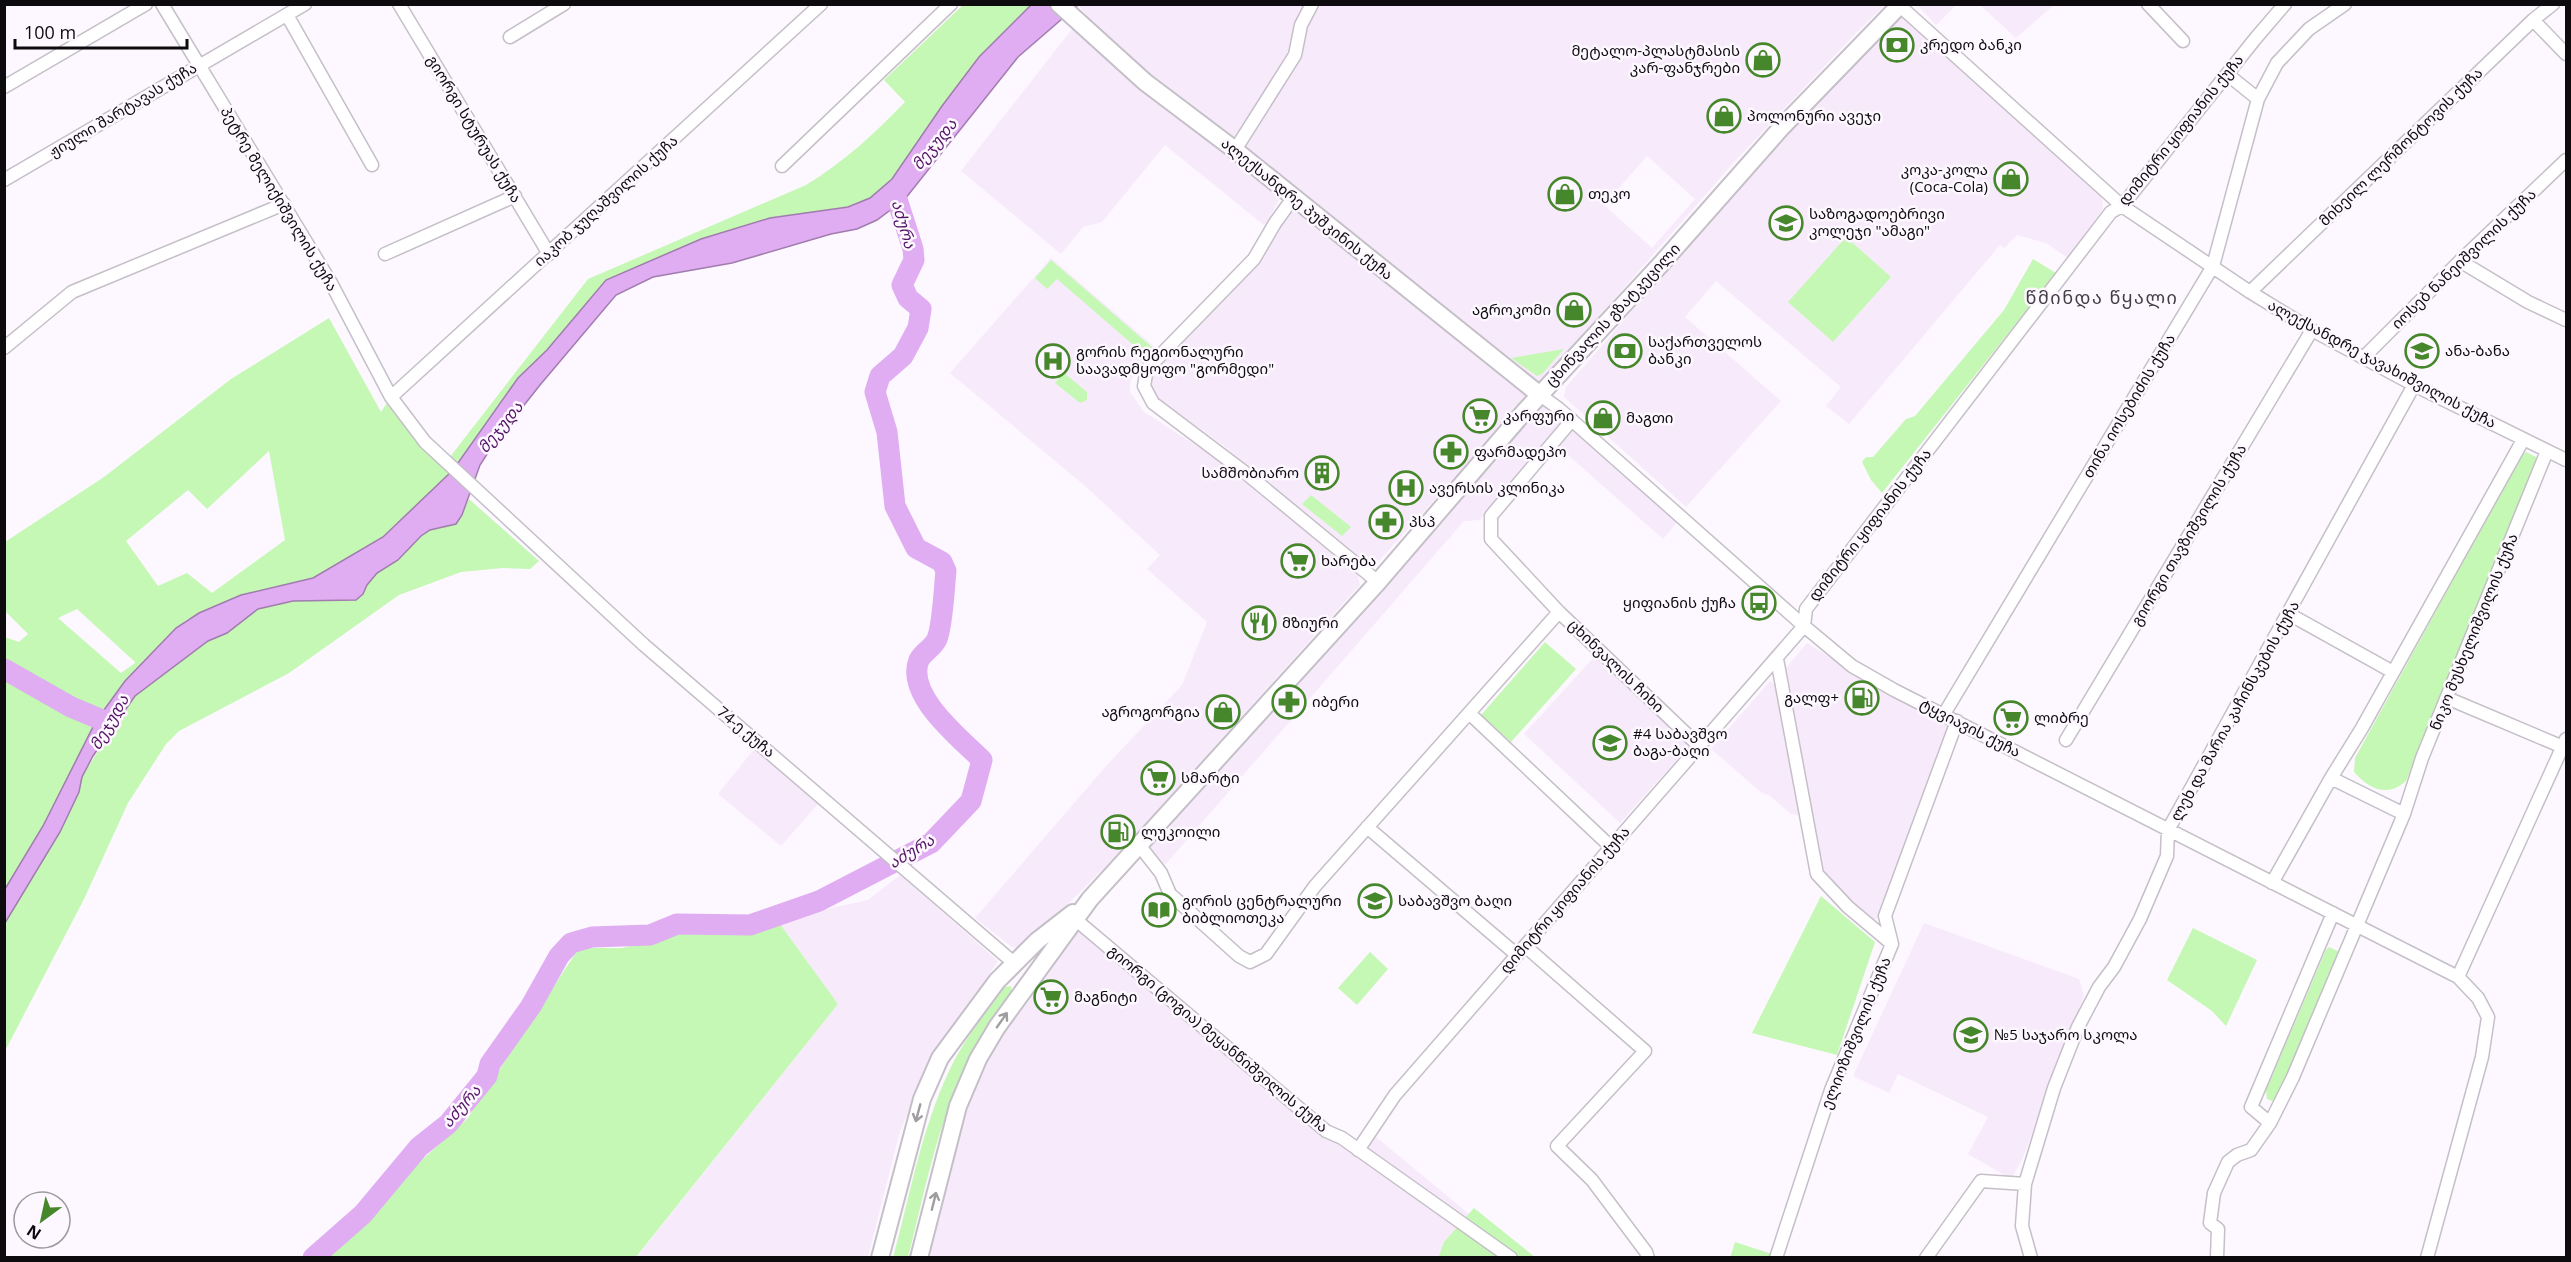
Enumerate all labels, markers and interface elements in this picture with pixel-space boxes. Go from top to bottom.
scale bar [15,12,188,50]
text: 100 m [24,20,76,44]
bank icon: კრედო ბანკი [1879,27,1915,63]
place label: კრედო ბანკი [1920,34,2022,54]
place label: მეტალო-პლასტმასის კარ-ფანჯრები [1572,40,1740,77]
shop icon: მეტალო-პლასტმასის კარ-ფანჯრები [1745,42,1781,78]
street label: დიმიტრი ყიფიანის ქუჩა [2113,50,2247,209]
street label: გიორგი სტურუას ქუჩა [423,51,527,206]
street label: ჟიული შარტავას ქუჩა [45,57,200,161]
street label: მიხეილ ლერმონტოვის ქუჩა [2314,63,2486,230]
shop icon: პოლონური ავეჯი [1706,98,1742,134]
street label: პეტრე მელიქიშვილის ქუჩა [217,102,343,295]
place label: პოლონური ავეჯი [1747,105,1881,125]
water label: მეჯუდა [906,113,962,174]
street label: იაკობ ჯუღაშვილის ქუჩა [529,130,682,270]
street label: ალექსანდრე პუშკინის ქუჩა [1217,133,1398,284]
place label: კოკა-კოლა (Coca-Cola) [1901,159,1988,196]
shop icon: კოკა-კოლა (Coca-Cola) [1993,161,2029,197]
shop icon: თეკო [1547,176,1583,212]
place label: თეკო [1588,183,1630,203]
street label: იოსებ ნანეიშვილის ქუჩა [2387,184,2540,333]
water label: აძურა [887,197,921,251]
place label: საზოგადოებრივი კოლეჯი "ამაგი" [1809,203,1945,240]
school or university icon: საზოგადოებრივი კოლეჯი "ამაგი" [1768,205,1804,241]
street label: ცხინვალის გზატკეცილი [1541,238,1684,390]
district label: წმინდა წყალი [2026,285,2178,309]
shop icon: აგროკომი [1556,292,1592,328]
street label: ალექსანდრე ჯავახიშვილის ქუჩა [2265,294,2500,432]
place label: აგროკომი [1472,299,1551,319]
street label: თინა იოსებიძის ქუჩა [2077,330,2179,481]
place label: საქართველოს ბანკი [1648,331,1762,368]
bank icon: საქართველოს ბანკი [1607,333,1643,369]
school or university icon: ანა-ბანა [2404,333,2440,369]
place label: ანა-ბანა [2445,340,2510,360]
place label: გორის რეგიონალური საავადმყოფო "გორმედი" [1076,341,1274,378]
hospital icon: გორის რეგიონალური საავადმყოფო "გორმედი" [1035,343,1071,379]
water label: მეჯუდა [472,396,528,457]
supermarket icon: კარფური [1462,398,1498,434]
shop icon: მაგთი [1585,400,1621,436]
place label: კარფური [1503,405,1574,425]
place label: მაგთი [1626,407,1673,427]
pharmacy icon: ფარმადეპო [1433,434,1469,470]
street label: გიორგი თავზიშვილის ქუჩა [2126,440,2250,629]
place label: ფარმადეპო [1474,441,1567,461]
street label: დიმიტრი ყიფიანის ქუჩა [1803,444,1935,605]
building icon: სამშობიარო [1304,455,1340,491]
place label: სამშობიარო [1201,462,1299,482]
hospital icon: ავერსის კლინიკა [1388,470,1424,506]
place label: ავერსის კლინიკა [1429,477,1565,497]
pharmacy icon: პსპ [1368,504,1404,540]
place label: პსპ [1409,511,1435,531]
street label: ნიკო მუსხელიშვილის ქუჩა [2424,530,2522,733]
supermarket icon: ხარება [1280,543,1316,579]
place label: ხარება [1321,550,1376,570]
bus stop icon: ყიფიანის ქუჩა [1741,585,1777,621]
place label: ყიფიანის ქუჩა [1623,592,1736,612]
street label: ლეხ და მარია კაჩინსკების ქუჩა [2165,597,2303,824]
restaurant icon: მზიური [1241,605,1277,641]
place label: მზიური [1282,612,1339,632]
street label: ცხინვალის ჩიხი [1564,614,1669,716]
fuel station icon: გალფ+ [1844,680,1880,716]
pharmacy icon: იბერი [1271,684,1307,720]
place label: გალფ+ [1784,687,1839,707]
water label: მეჯუდა [84,690,134,754]
place label: იბერი [1312,691,1359,711]
street label: ტყვიავის ქუჩა [1917,693,2024,761]
shop icon: აგროგორგია [1205,694,1241,730]
supermarket icon: ლიბრე [1993,700,2029,736]
street label: 74-ე ქუჩა [713,701,780,761]
place label: აგროგორგია [1101,701,1200,721]
place label: ლიბრე [2034,707,2089,727]
place label: #4 საბავშვო ბაგა-ბაღი [1633,723,1727,760]
school or university icon: #4 საბავშვო ბაგა-ბაღი [1592,725,1628,761]
supermarket icon: სმარტი [1140,760,1176,796]
place label: სმარტი [1181,767,1240,787]
fuel station icon: ლუკოილი [1100,814,1136,850]
place label: ლუკოილი [1141,821,1220,841]
street label: დიმიტრი ყიფიანის ქუჩა [1495,822,1634,977]
water label: აძურა [884,829,938,873]
school or university icon: საბავშვო ბაღი [1357,883,1393,919]
place label: გორის ცენტრალური ბიბლიოთეკა [1182,890,1342,927]
place label: საბავშვო ბაღი [1398,890,1512,910]
library icon: გორის ცენტრალური ბიბლიოთეკა [1141,892,1177,928]
street label: გიორგი (გოგია) მეყანწიშვილის ქუჩა [1104,940,1333,1136]
street label: ელიოზიშვილის ქუჩა [1815,954,1895,1112]
supermarket icon: მაგნიტი [1033,979,1069,1015]
place label: მაგნიტი [1074,986,1137,1006]
one-way arrow [996,1012,1008,1028]
school or university icon: №5 საჯარო სკოლა [1953,1017,1989,1053]
place label: №5 საჯარო სკოლა [1994,1024,2138,1044]
water label: აძურა [436,1080,486,1132]
one-way arrow [912,1103,924,1122]
north arrow [12,1190,72,1250]
one-way arrow [928,1192,940,1211]
text: N [22,1220,45,1245]

